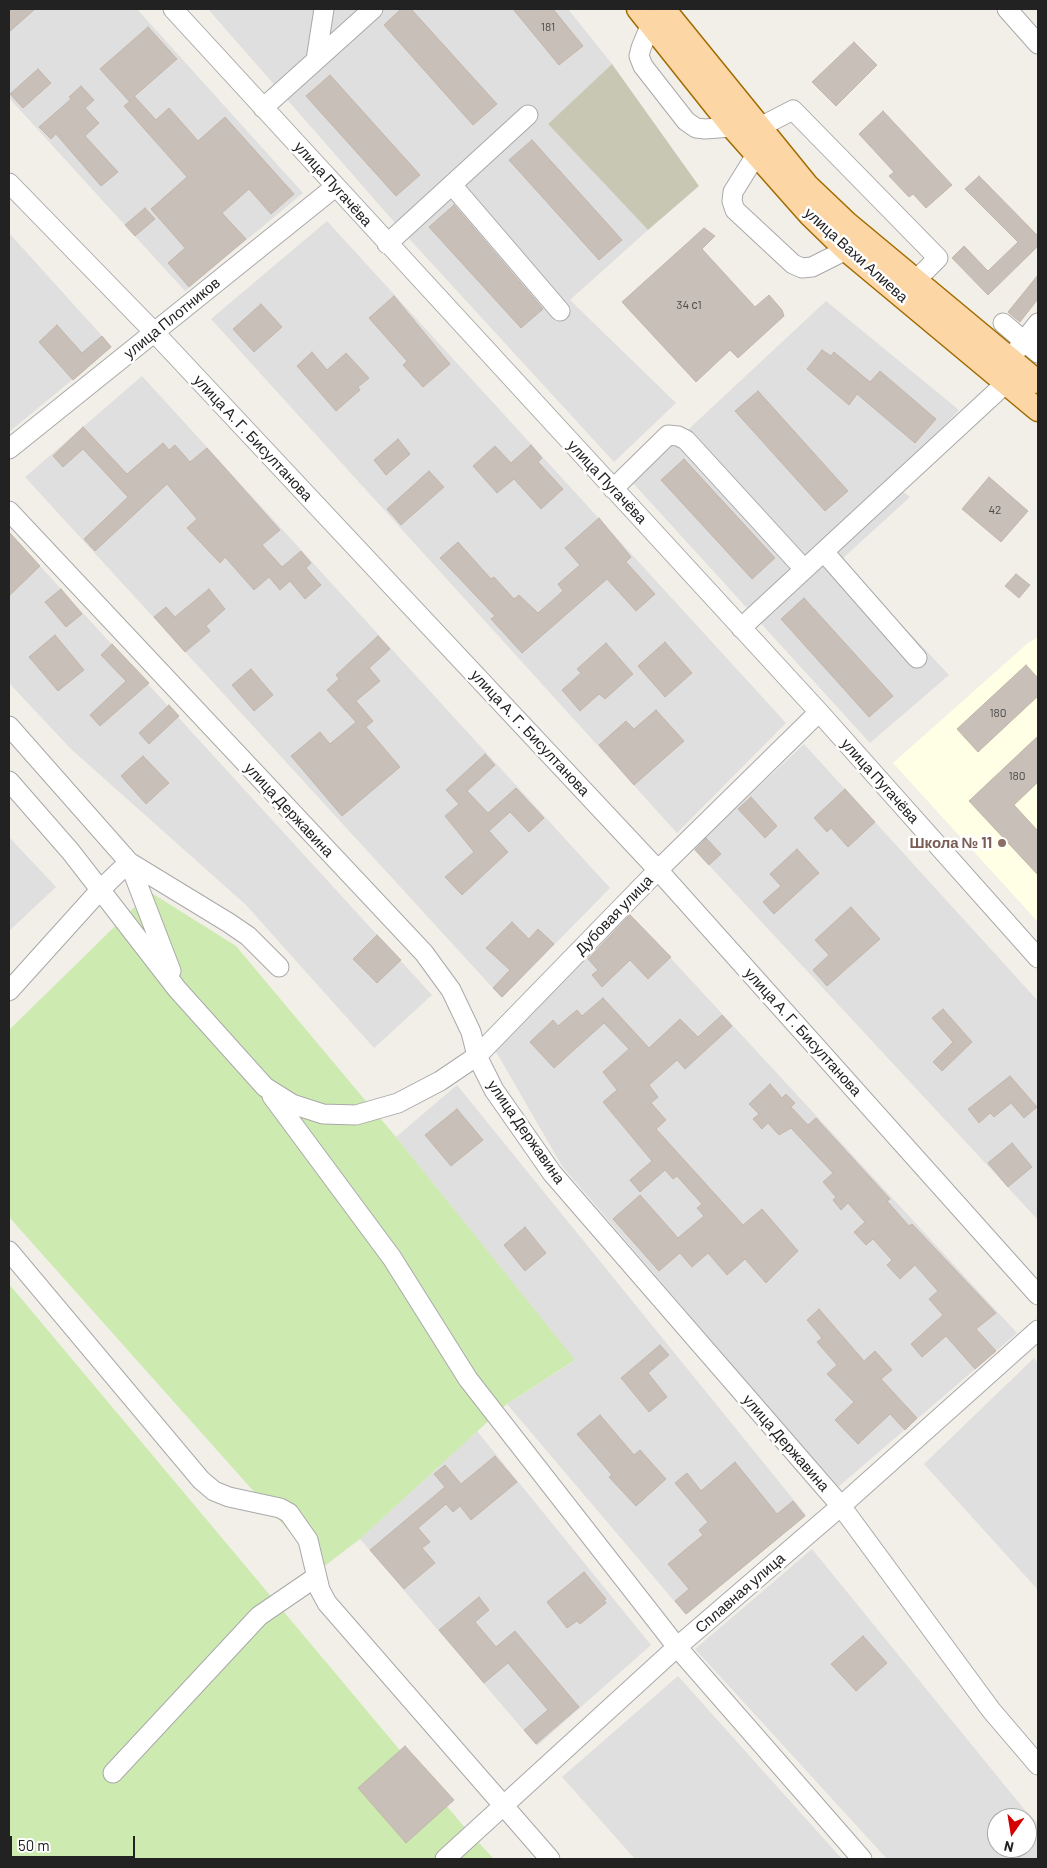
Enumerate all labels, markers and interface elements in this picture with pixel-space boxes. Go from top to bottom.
house number: 181 [541,20,555,34]
street label: улица Пугачёва [290,138,376,230]
street label: улица Вахи Алиева [801,204,911,306]
street label: улица Плотников [120,274,224,362]
house number: 34 с1 [676,298,702,312]
street label: улица А. Г. Бисултанова [190,371,316,505]
street label: улица Пугачёва [564,436,650,528]
house number: 42 [988,503,1002,517]
street label: улица А. Г. Бисултанова [467,666,593,800]
house number: 180 [989,706,1007,720]
street label: улица Пугачёва [837,735,923,827]
street label: улица Державина [241,759,337,861]
house number: 180 [1008,769,1026,783]
place label: Школа № 11 [910,834,992,852]
marker: Школа № 11 [996,837,1008,849]
street label: Дубовая улица [572,871,656,959]
street label: улица А. Г. Бисултанова [741,964,865,1100]
street label: улица Державина [484,1077,568,1187]
street label: улица Державина [739,1391,833,1495]
street label: Сплавная улица [691,1549,789,1637]
north arrow [987,1808,1037,1858]
scale bar [12,1826,138,1858]
text: 50 m [18,1836,50,1854]
text: N [1002,1838,1015,1856]

